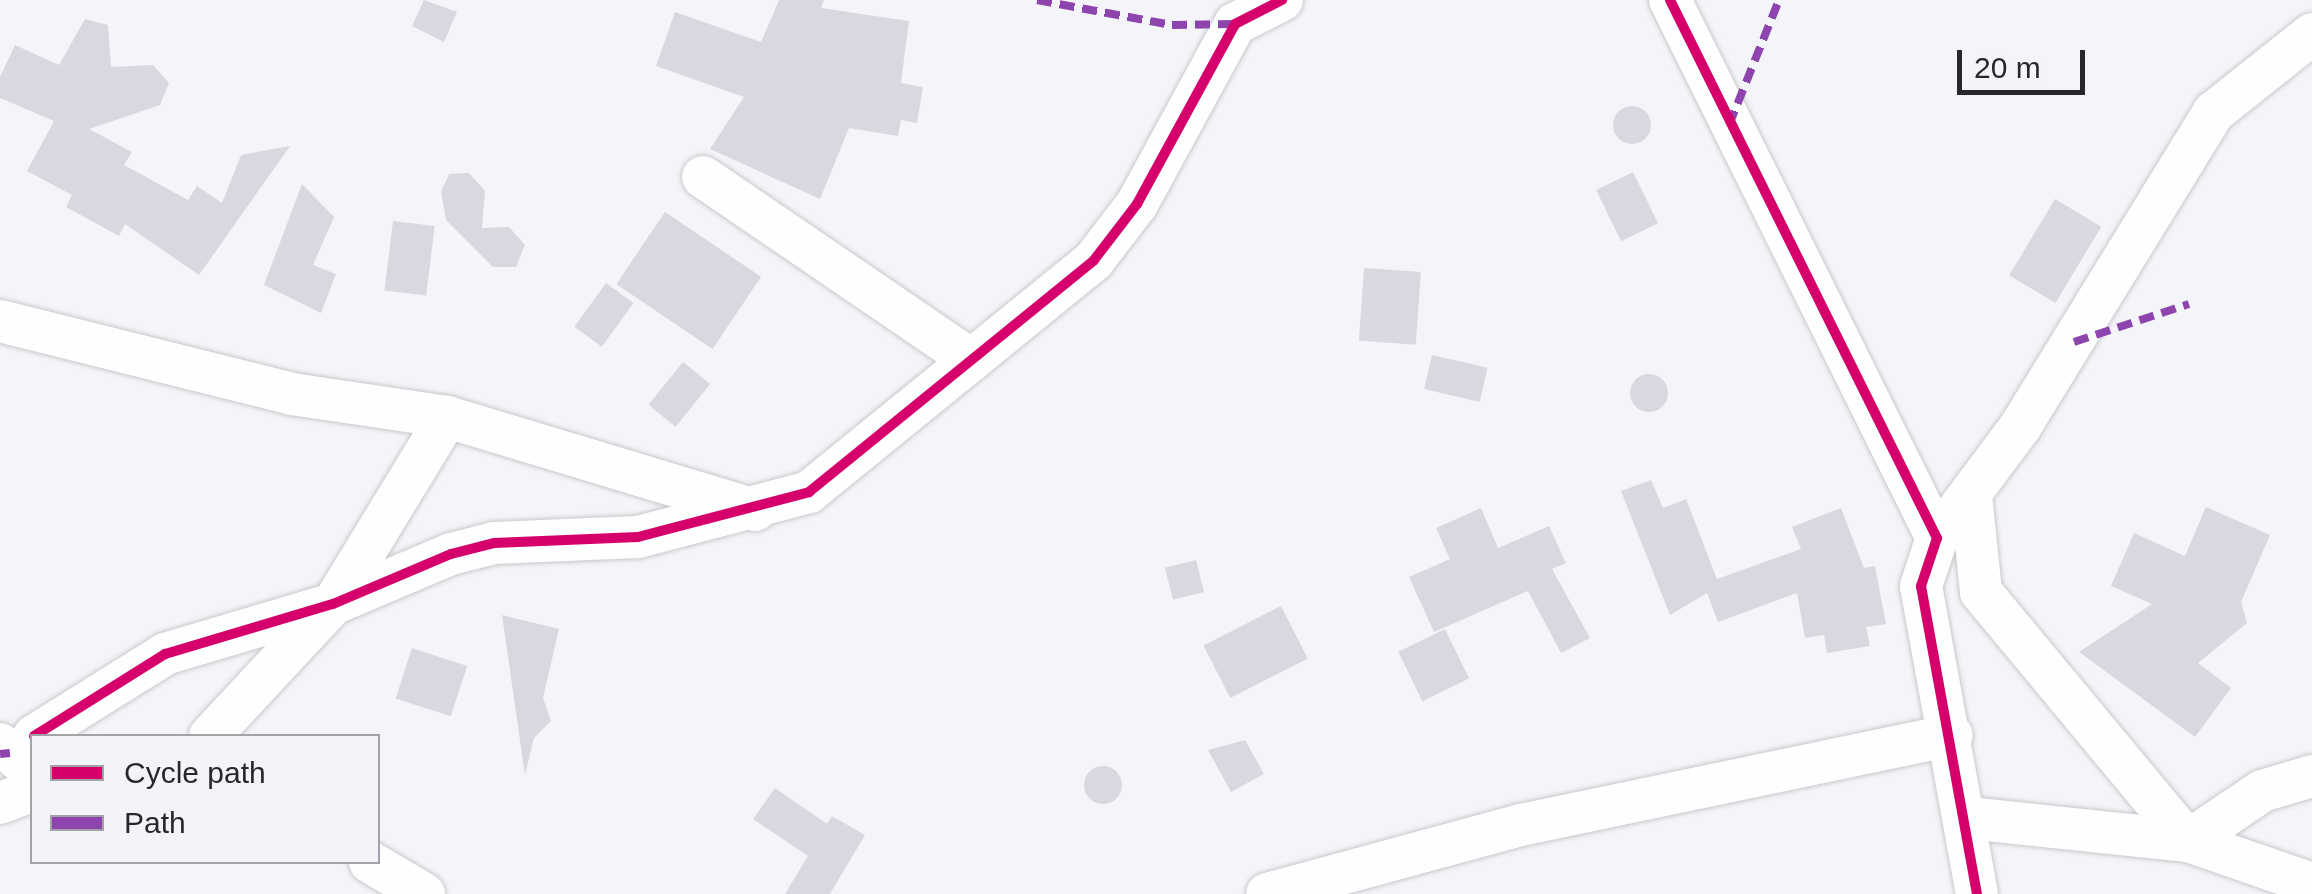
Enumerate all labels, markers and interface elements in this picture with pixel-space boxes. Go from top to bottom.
scale bar [1962,30,2090,92]
text: 20 m [1974,51,2041,84]
legend [30,734,380,864]
text: Cycle path [124,756,266,789]
text: Path [124,806,186,839]

